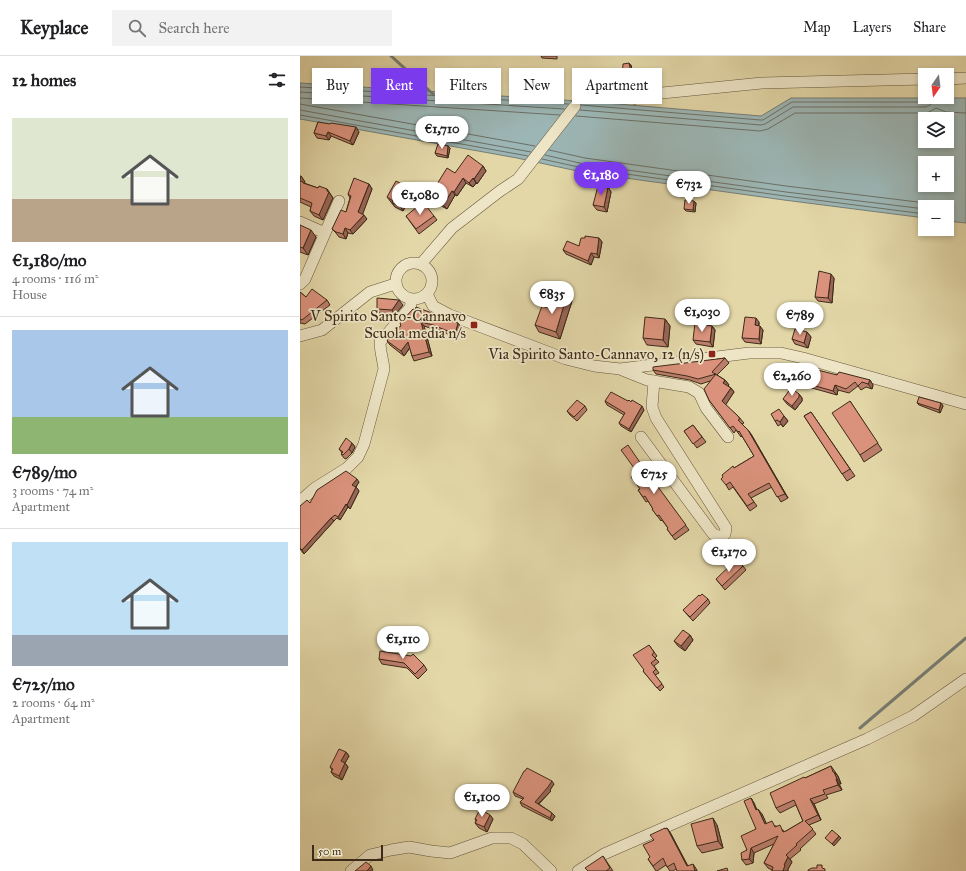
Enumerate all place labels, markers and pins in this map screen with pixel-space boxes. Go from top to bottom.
pin: €1,710 [409,116,475,150]
pin: €1,180 [568,162,634,196]
pin: €732 [665,171,713,205]
pin: €1,080 [387,182,453,216]
pin: €835 [528,281,576,315]
pin: €1,030 [669,299,735,333]
pin: €789 [776,302,824,336]
place label: V Spirito Santo-Cannavo Scuola media n/s [309,307,466,342]
marker: V Spirito Santo-Cannavo Scuola media n/s [469,320,479,330]
place label: Via Spirito Santo-Cannavo, 12 (n/s) [487,345,704,364]
marker: Via Spirito Santo-Cannavo, 12 (n/s) [707,349,717,359]
pin: €2,260 [759,363,825,397]
pin: €725 [630,461,678,495]
pin: €1,170 [696,539,762,573]
pin: €1,110 [370,626,436,660]
pin: €1,100 [449,784,515,818]

